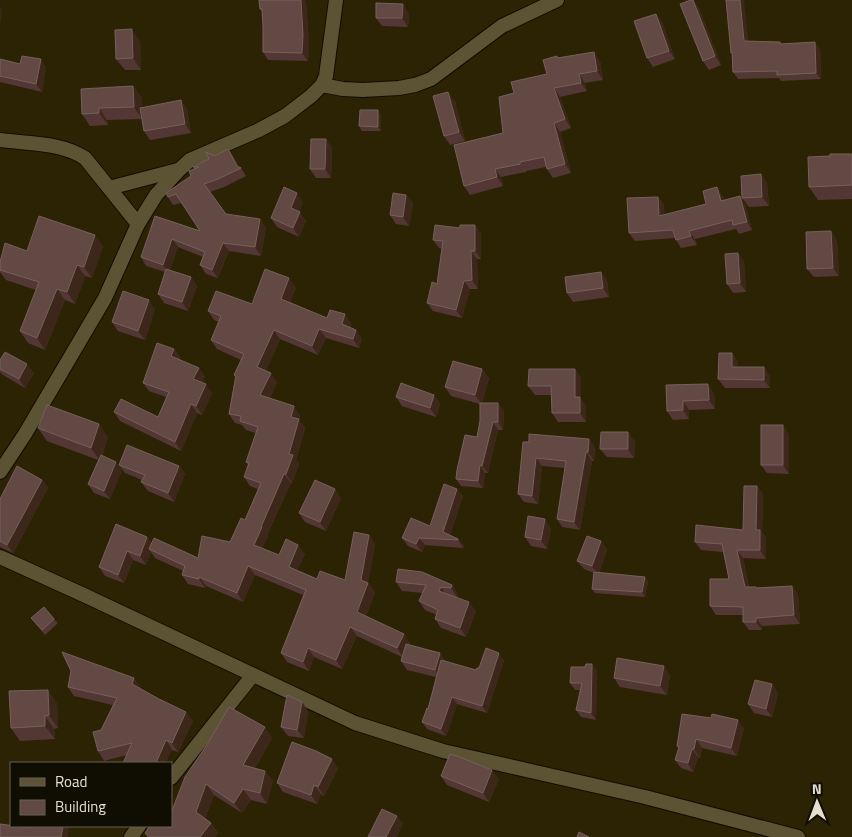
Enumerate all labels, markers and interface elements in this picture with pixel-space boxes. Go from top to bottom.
legend [10,762,172,827]
text: Road [55,770,87,793]
north arrow [792,777,842,827]
text: N [812,778,822,799]
text: Building [55,795,106,818]

